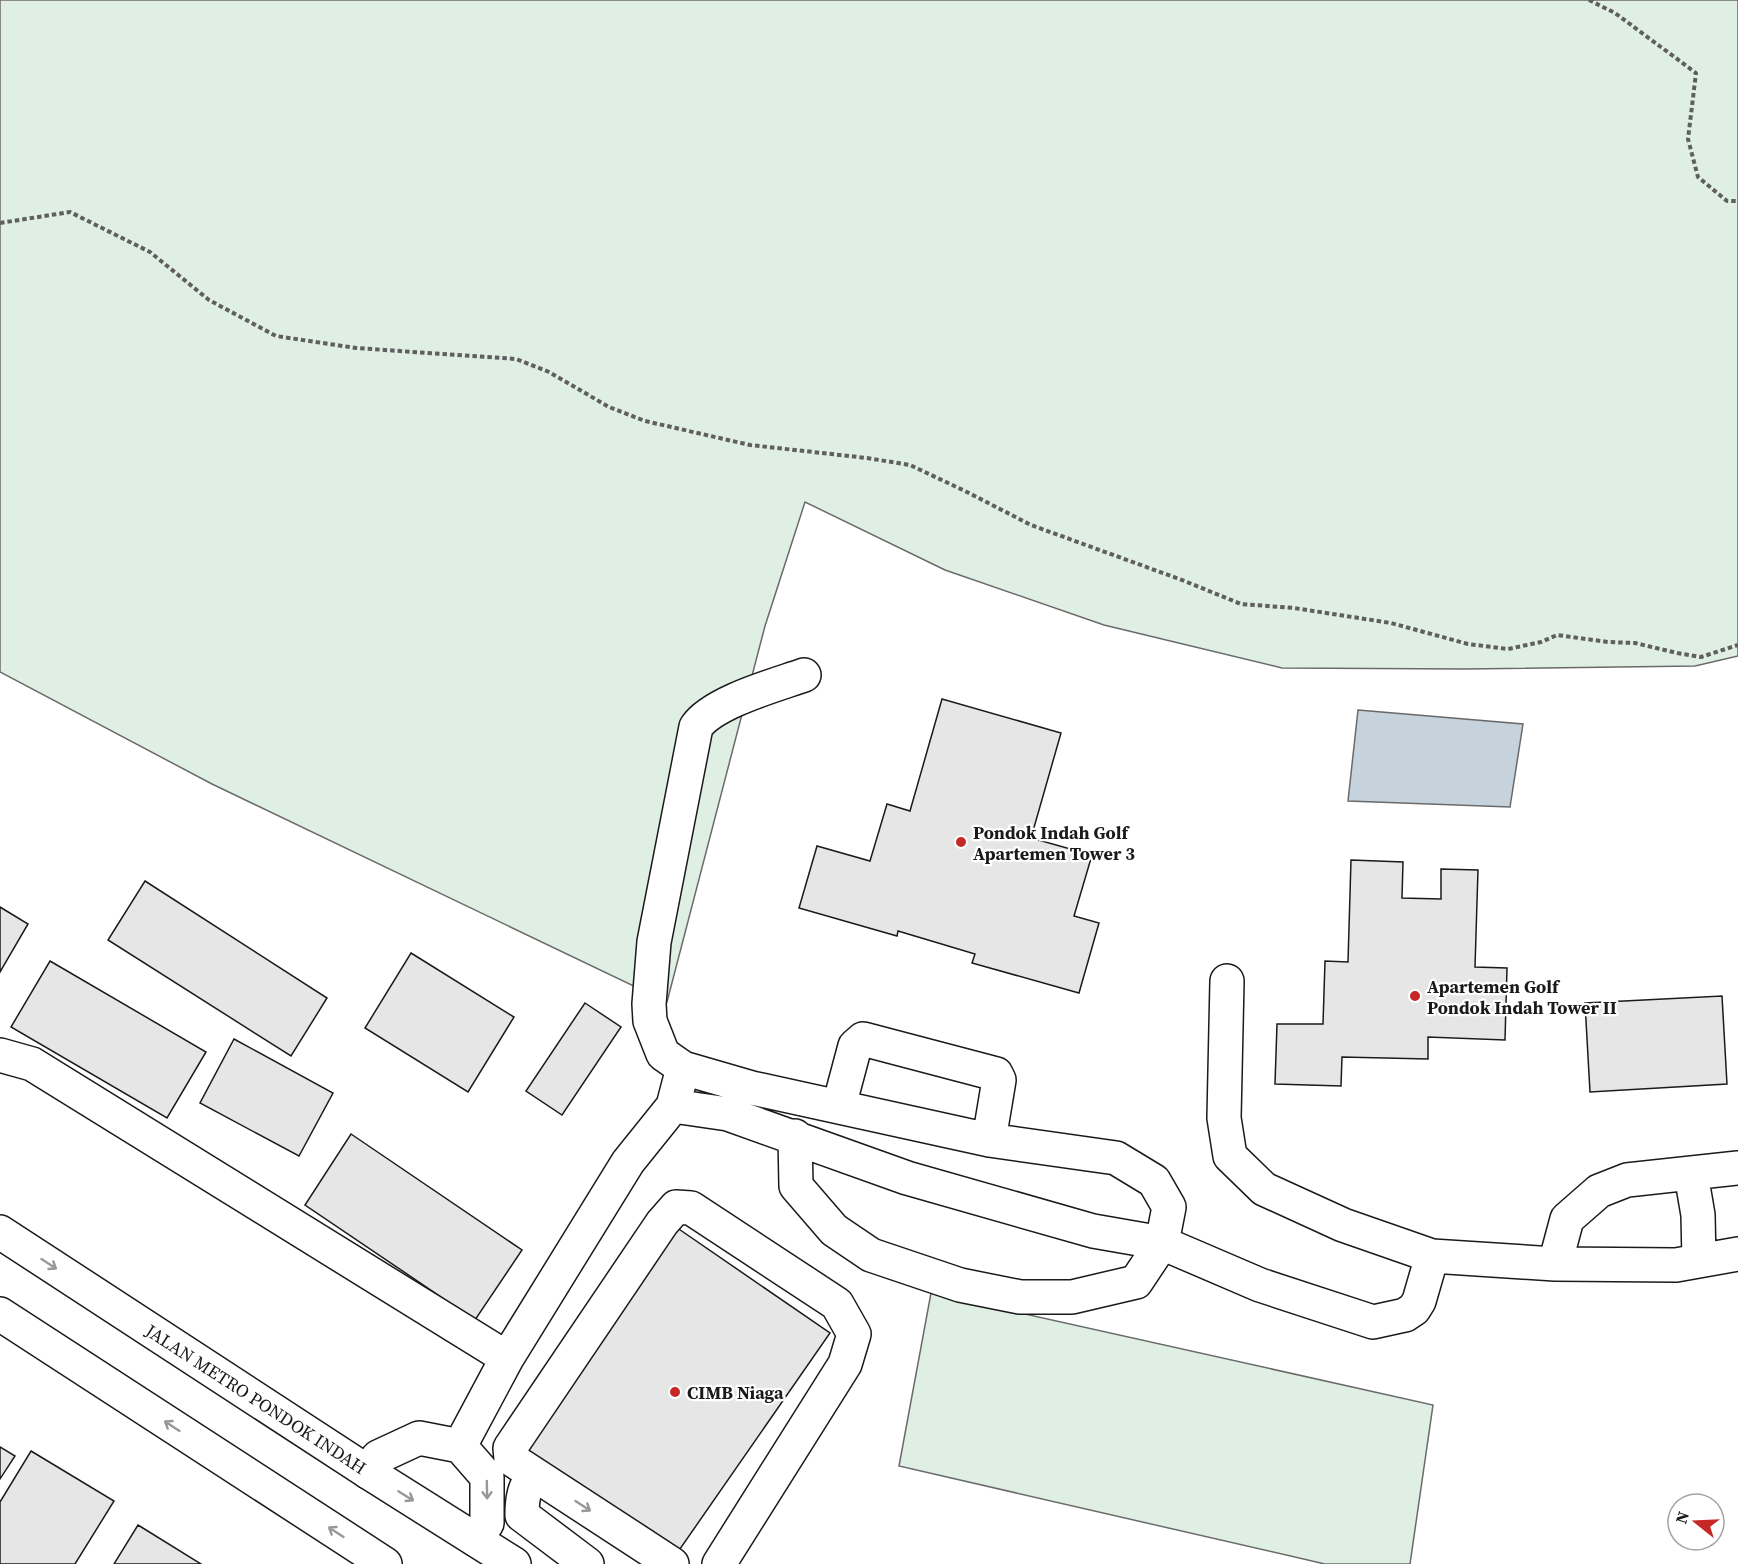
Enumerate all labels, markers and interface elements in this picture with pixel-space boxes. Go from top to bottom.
place label: Pondok Indah Golf Apartemen Tower 3 [973,820,1135,866]
marker: Pondok Indah Golf Apartemen Tower 3 [954,835,968,849]
place label: Apartemen Golf Pondok Indah Tower II [1427,974,1617,1020]
marker: Apartemen Golf Pondok Indah Tower II [1408,989,1422,1003]
one-way arrow [40,1258,57,1270]
street label: JALAN METRO PONDOK INDAH [140,1317,371,1480]
place label: CIMB Niaga [687,1380,784,1405]
marker: CIMB Niaga [668,1385,682,1399]
one-way arrow [165,1420,181,1432]
one-way arrow [481,1479,493,1499]
one-way arrow [397,1490,414,1502]
north arrow [1666,1492,1726,1552]
one-way arrow [574,1500,591,1512]
text: N [1669,1508,1694,1526]
one-way arrow [328,1526,345,1538]

